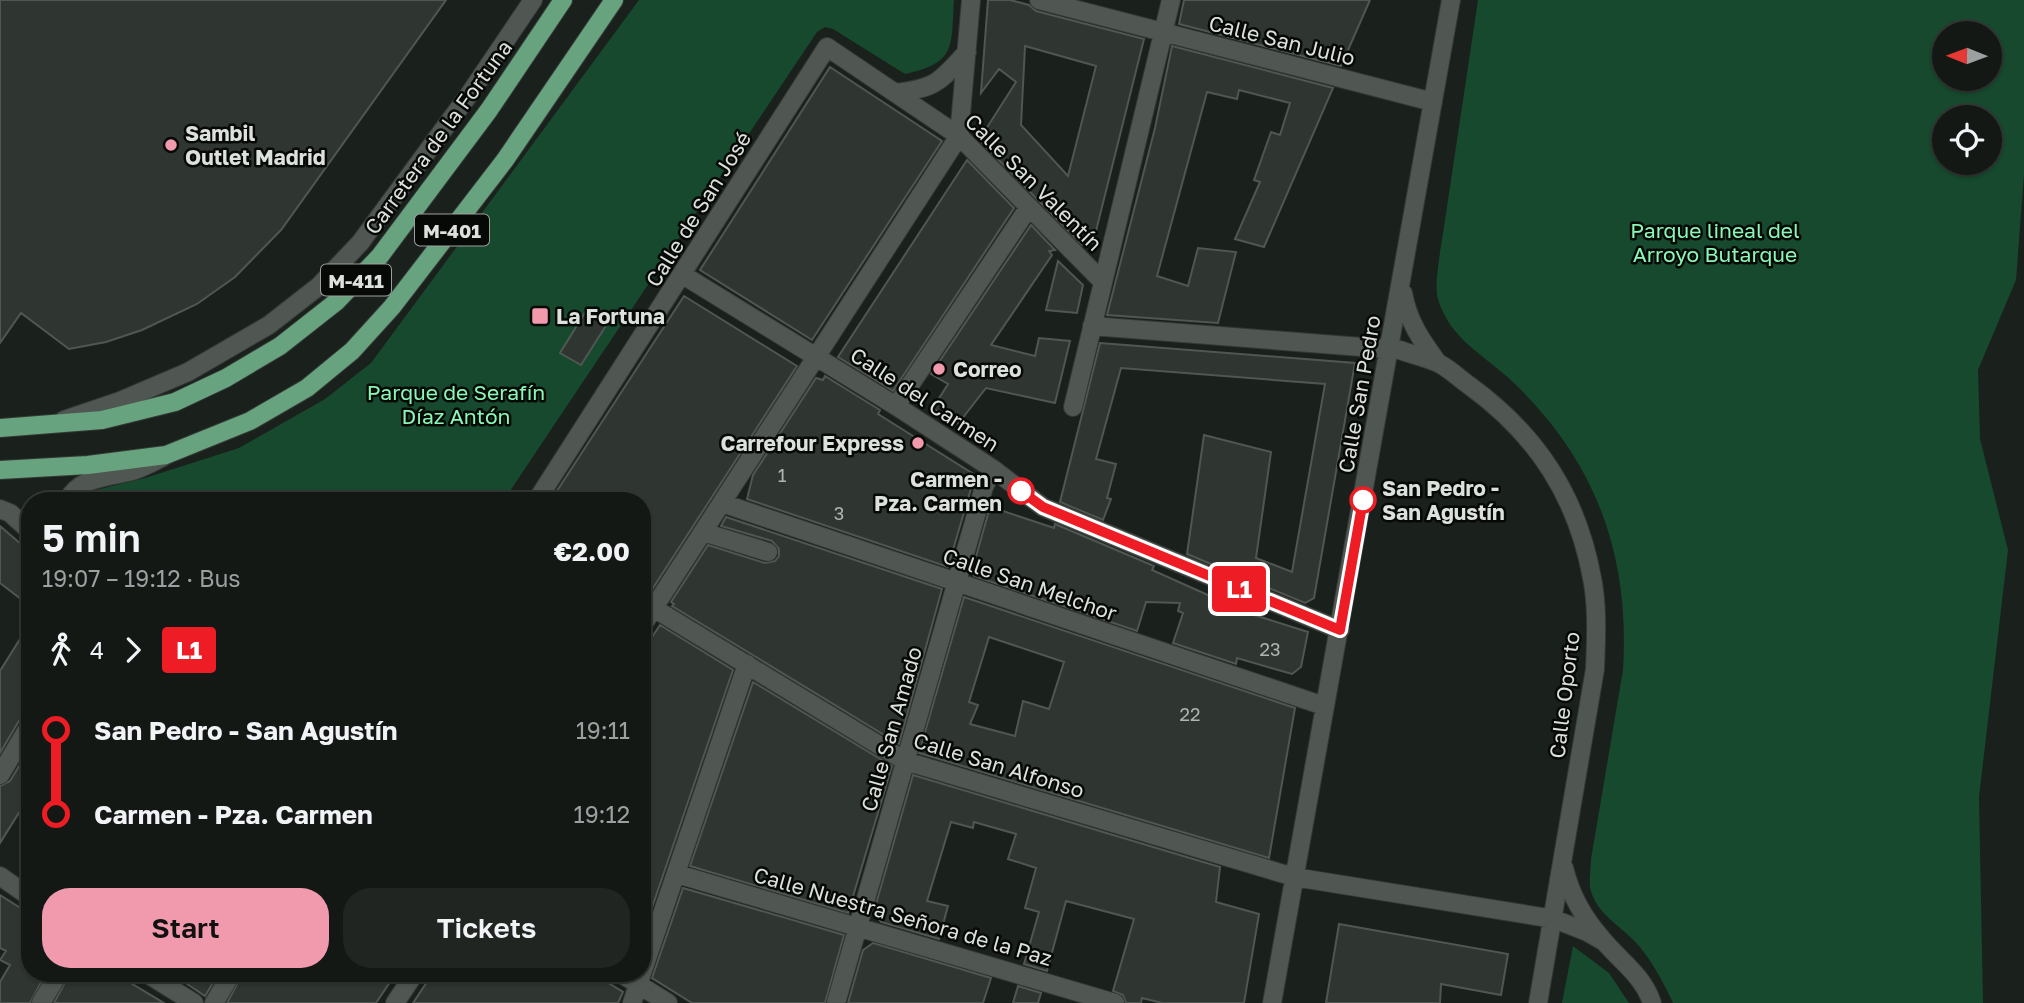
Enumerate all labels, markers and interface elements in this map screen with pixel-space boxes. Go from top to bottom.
street label: Calle San Julio [1206,9,1358,71]
north arrow [1932,21,2002,91]
map controls [1932,21,2002,175]
street label: Carretera de la Fortuna [359,35,517,239]
button: locate [1932,105,2002,175]
street label: Calle San Valentín [960,108,1108,256]
place label: Sambil Outlet Madrid [185,120,326,170]
street label: Calle de San José [640,127,756,291]
marker: Sambil Outlet Madrid [163,137,179,153]
road number: M-401 [415,214,489,246]
park label: Parque lineal del Arroyo Butarque [1630,217,1800,267]
road number: M-411 [321,264,391,296]
place label: La Fortuna [556,303,665,329]
marker: La Fortuna [530,306,550,326]
street label: Calle San Pedro [1332,313,1386,475]
street label: Calle del Carmen [846,341,1004,457]
place label: Correo [953,356,1022,382]
marker: Correo [931,361,947,377]
park label: Parque de Serafín Díaz Antón [367,379,545,429]
place label: Carrefour Express [720,430,904,456]
marker: Carrefour Express [910,435,926,451]
house number: 1 [778,464,787,486]
place label: Carmen - Pza. Carmen [874,466,1002,516]
place label: San Pedro - San Agustín [1382,475,1505,525]
marker: Carmen - Pza. Carmen [1008,478,1034,504]
marker: San Pedro - San Agustín [1350,487,1376,513]
house number: 3 [834,502,844,524]
text: 5 min [42,515,141,560]
text: €2.00 [554,536,630,567]
street label: Calle San Melchor [940,542,1120,626]
text: 19:07 – 19:12 · Bus [42,564,241,592]
line badge: L1 [1208,566,1270,612]
text: L1 [1226,574,1252,603]
street label: Calle Oporto [1543,630,1585,760]
icon: walk [42,631,80,669]
icon: forward [114,631,152,669]
text: L1 [176,635,202,664]
text: 4 [90,636,104,664]
house number: 23 [1260,638,1280,660]
street label: Calle San Amado [855,644,927,814]
house number: 22 [1180,703,1200,725]
text: San Pedro - San Agustín [94,715,398,746]
text: 19:11 [576,716,630,744]
street label: Calle San Alfonso [911,727,1087,803]
text: Carmen - Pza. Carmen [94,799,373,830]
text: 19:12 [574,800,630,828]
street label: Calle Nuestra Señora de la Paz [751,861,1055,971]
button: Start [42,888,329,968]
button: Tickets [343,888,630,968]

